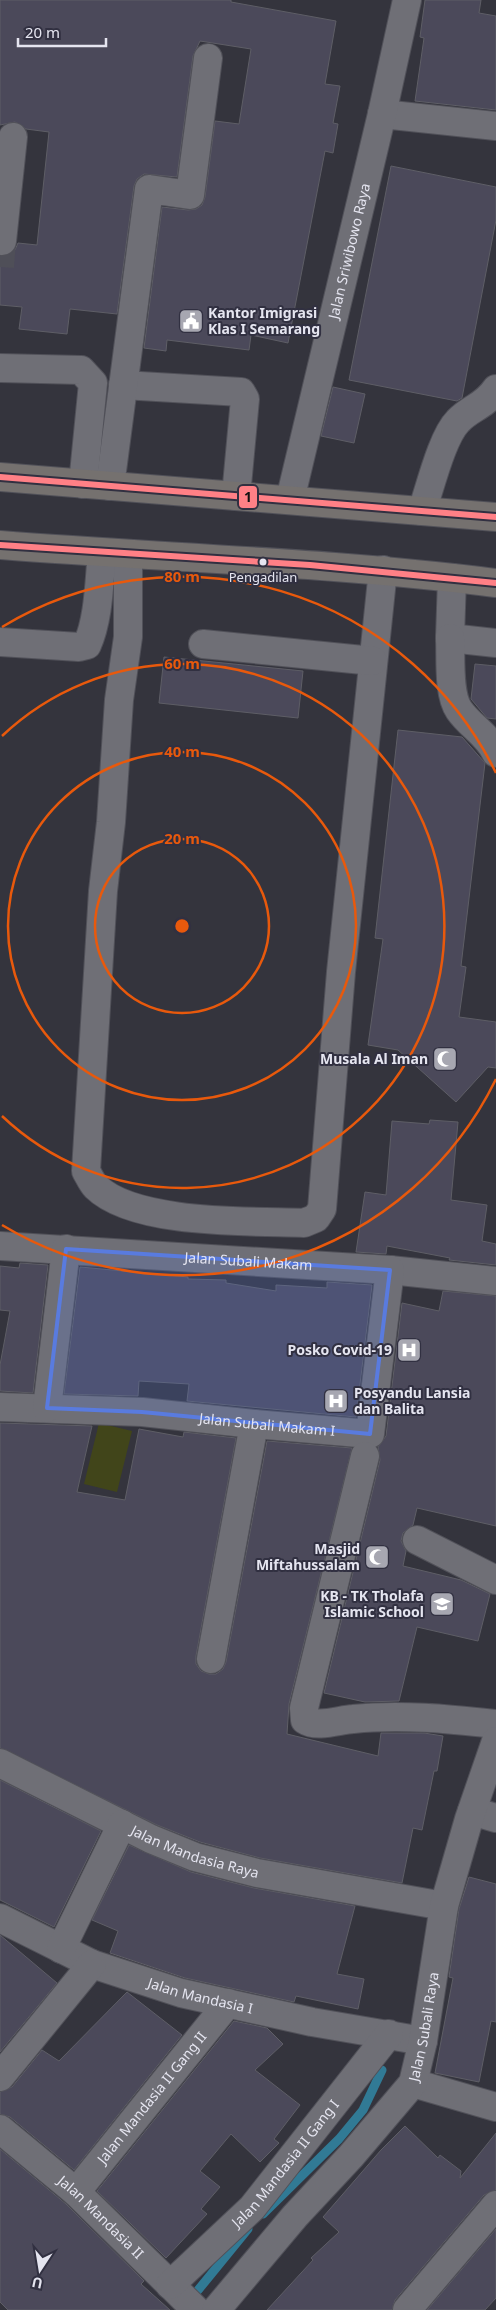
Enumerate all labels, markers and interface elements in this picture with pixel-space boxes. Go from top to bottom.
scale bar [18,15,105,47]
text: 20 m [25,22,60,42]
street label: Jalan Sriwibowo Raya [323,181,374,322]
place label: Kantor Imigrasi Klas I Semarang [208,303,320,338]
public building icon: Kantor Imigrasi Klas I Semarang [178,308,204,334]
line badge: 1 [238,485,258,509]
text: 1 [244,487,252,506]
marker: Pengadilan [258,557,268,567]
text: 80 m [164,566,200,586]
place label: Pengadilan [229,568,297,586]
text: 60 m [164,653,200,673]
text: 40 m [164,741,200,761]
text: 20 m [164,828,200,848]
centre of rings [173,917,191,935]
mosque icon: Musala Al Iman [432,1046,458,1072]
place label: Musala Al Iman [320,1049,428,1068]
street label: Jalan Subali Makam [182,1247,313,1274]
hospital icon: Posko Covid-19 [396,1337,422,1363]
place label: Posko Covid-19 [287,1340,392,1359]
place label: Posyandu Lansia dan Balita [354,1383,470,1418]
hospital icon: Posyandu Lansia dan Balita [323,1388,349,1414]
street label: Jalan Subali Makam I [196,1408,336,1440]
place label: Masjid Miftahussalam [256,1539,360,1574]
mosque icon: Masjid Miftahussalam [364,1544,390,1570]
place label: KB - TK Tholafa Islamic School [320,1586,424,1621]
school or university icon: KB - TK Tholafa Islamic School [429,1591,455,1617]
street label: Jalan Mandasia Raya [126,1820,261,1882]
street label: Jalan Subali Raya [403,1971,443,2085]
street label: Jalan Mandasia I [144,1972,255,2018]
street label: Jalan Mandasia II Gang II [91,2027,211,2169]
street label: Jalan Mandasia II Gang I [226,2095,343,2233]
street label: Jalan Mandasia II [53,2170,148,2263]
north arrow [15,2245,65,2295]
text: U [30,2273,44,2294]

